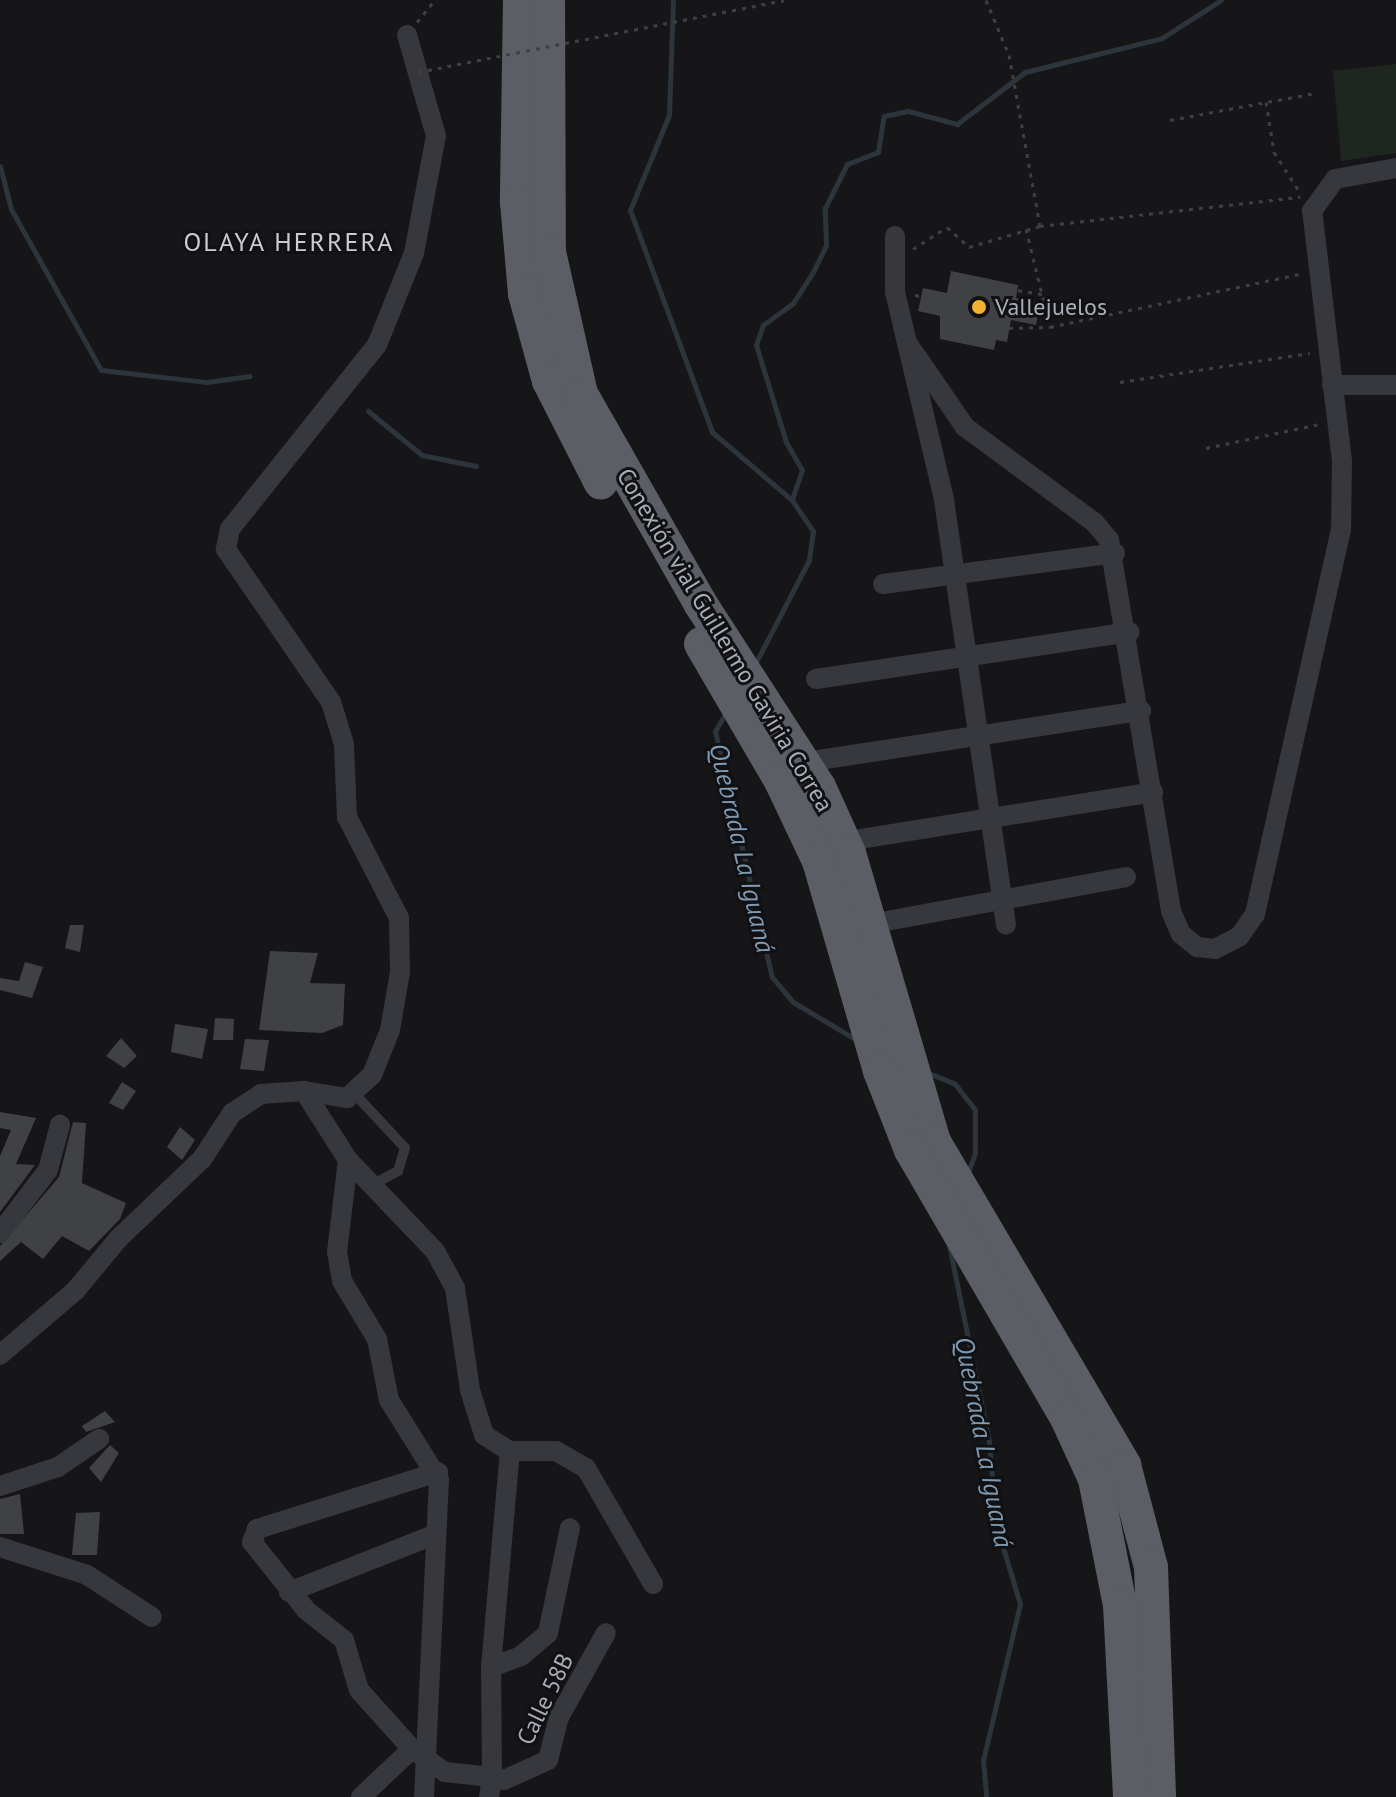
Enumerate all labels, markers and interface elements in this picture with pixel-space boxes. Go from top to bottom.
district label: OLAYA HERRERA [183,226,395,258]
place label: Vallejuelos [995,293,1107,321]
marker: Vallejuelos [970,298,988,316]
street label: Conexión vial Guillermo Gaviria Correa [611,463,839,817]
water label: Quebrada La Iguaná [703,740,781,956]
water label: Quebrada La Iguaná [948,1334,1020,1550]
street label: Calle 58B [511,1649,579,1749]

